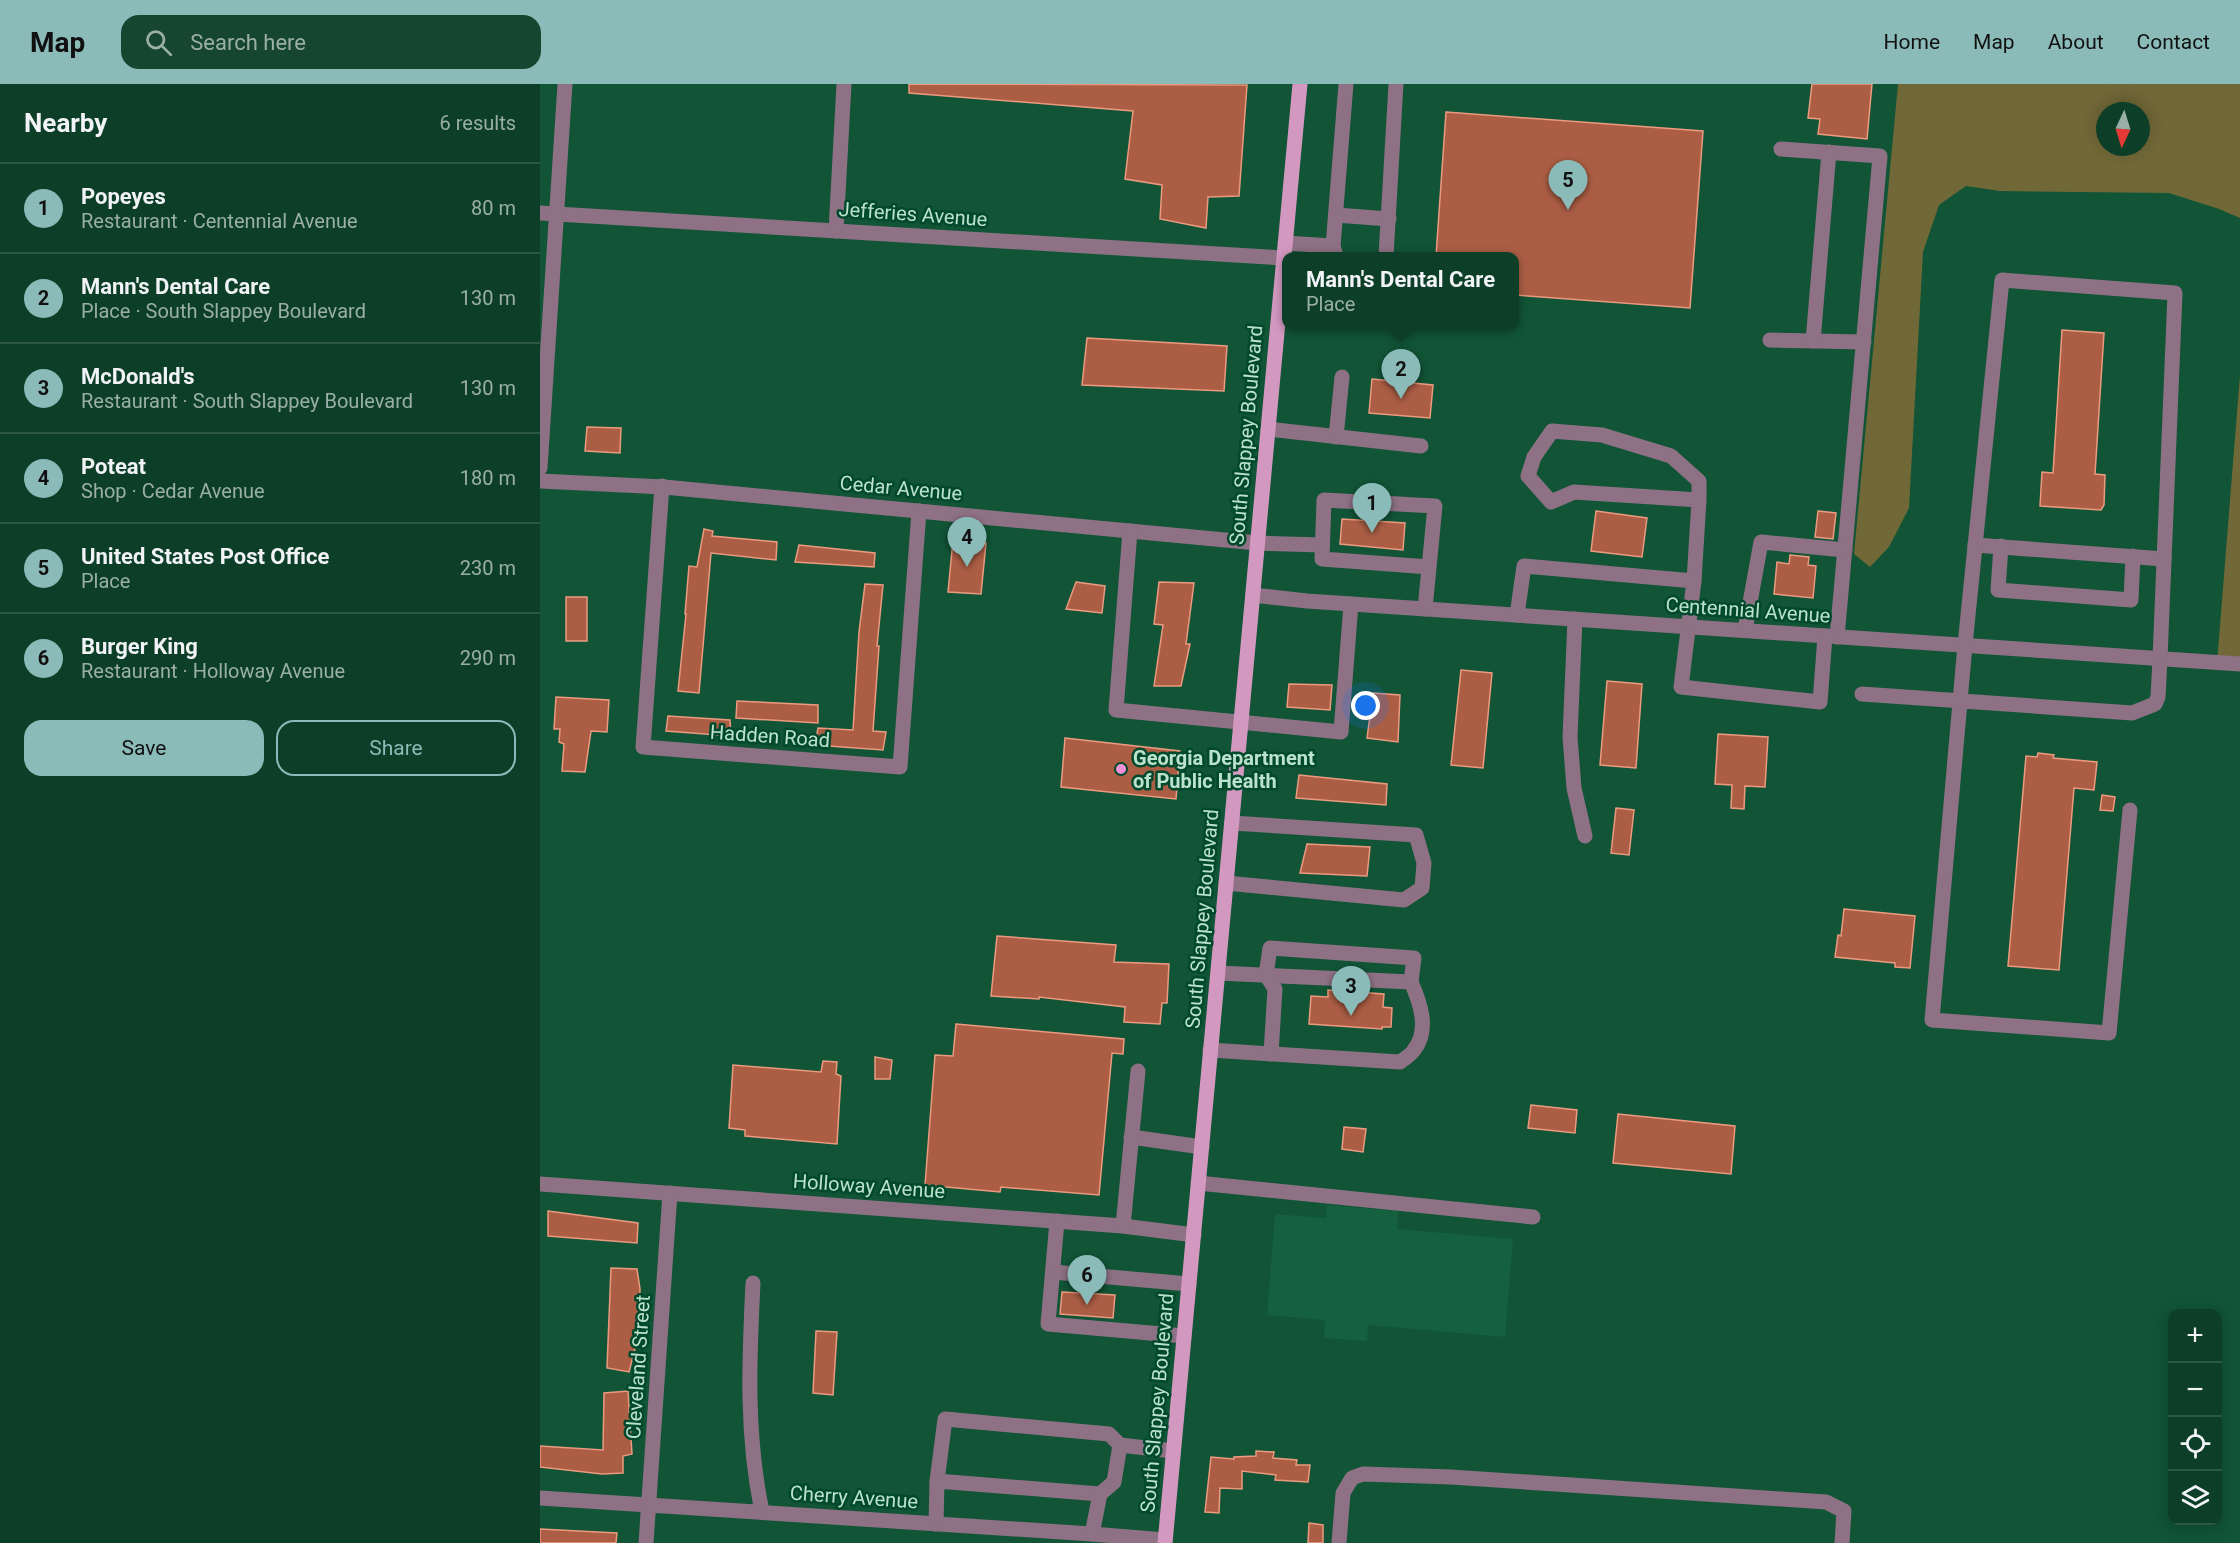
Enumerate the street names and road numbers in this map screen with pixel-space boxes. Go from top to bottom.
street label: Jefferies Avenue [838,197,988,231]
street label: South Slappey Boulevard [1224,324,1268,546]
street label: Cedar Avenue [839,471,963,505]
street label: Centennial Avenue [1665,592,1831,628]
street label: Hadden Road [709,720,831,752]
street label: South Slappey Boulevard [1180,808,1224,1030]
street label: Holloway Avenue [792,1169,946,1203]
street label: South Slappey Boulevard [1135,1292,1179,1514]
street label: Cleveland Street [621,1294,655,1440]
street label: Cherry Avenue [789,1481,919,1513]

